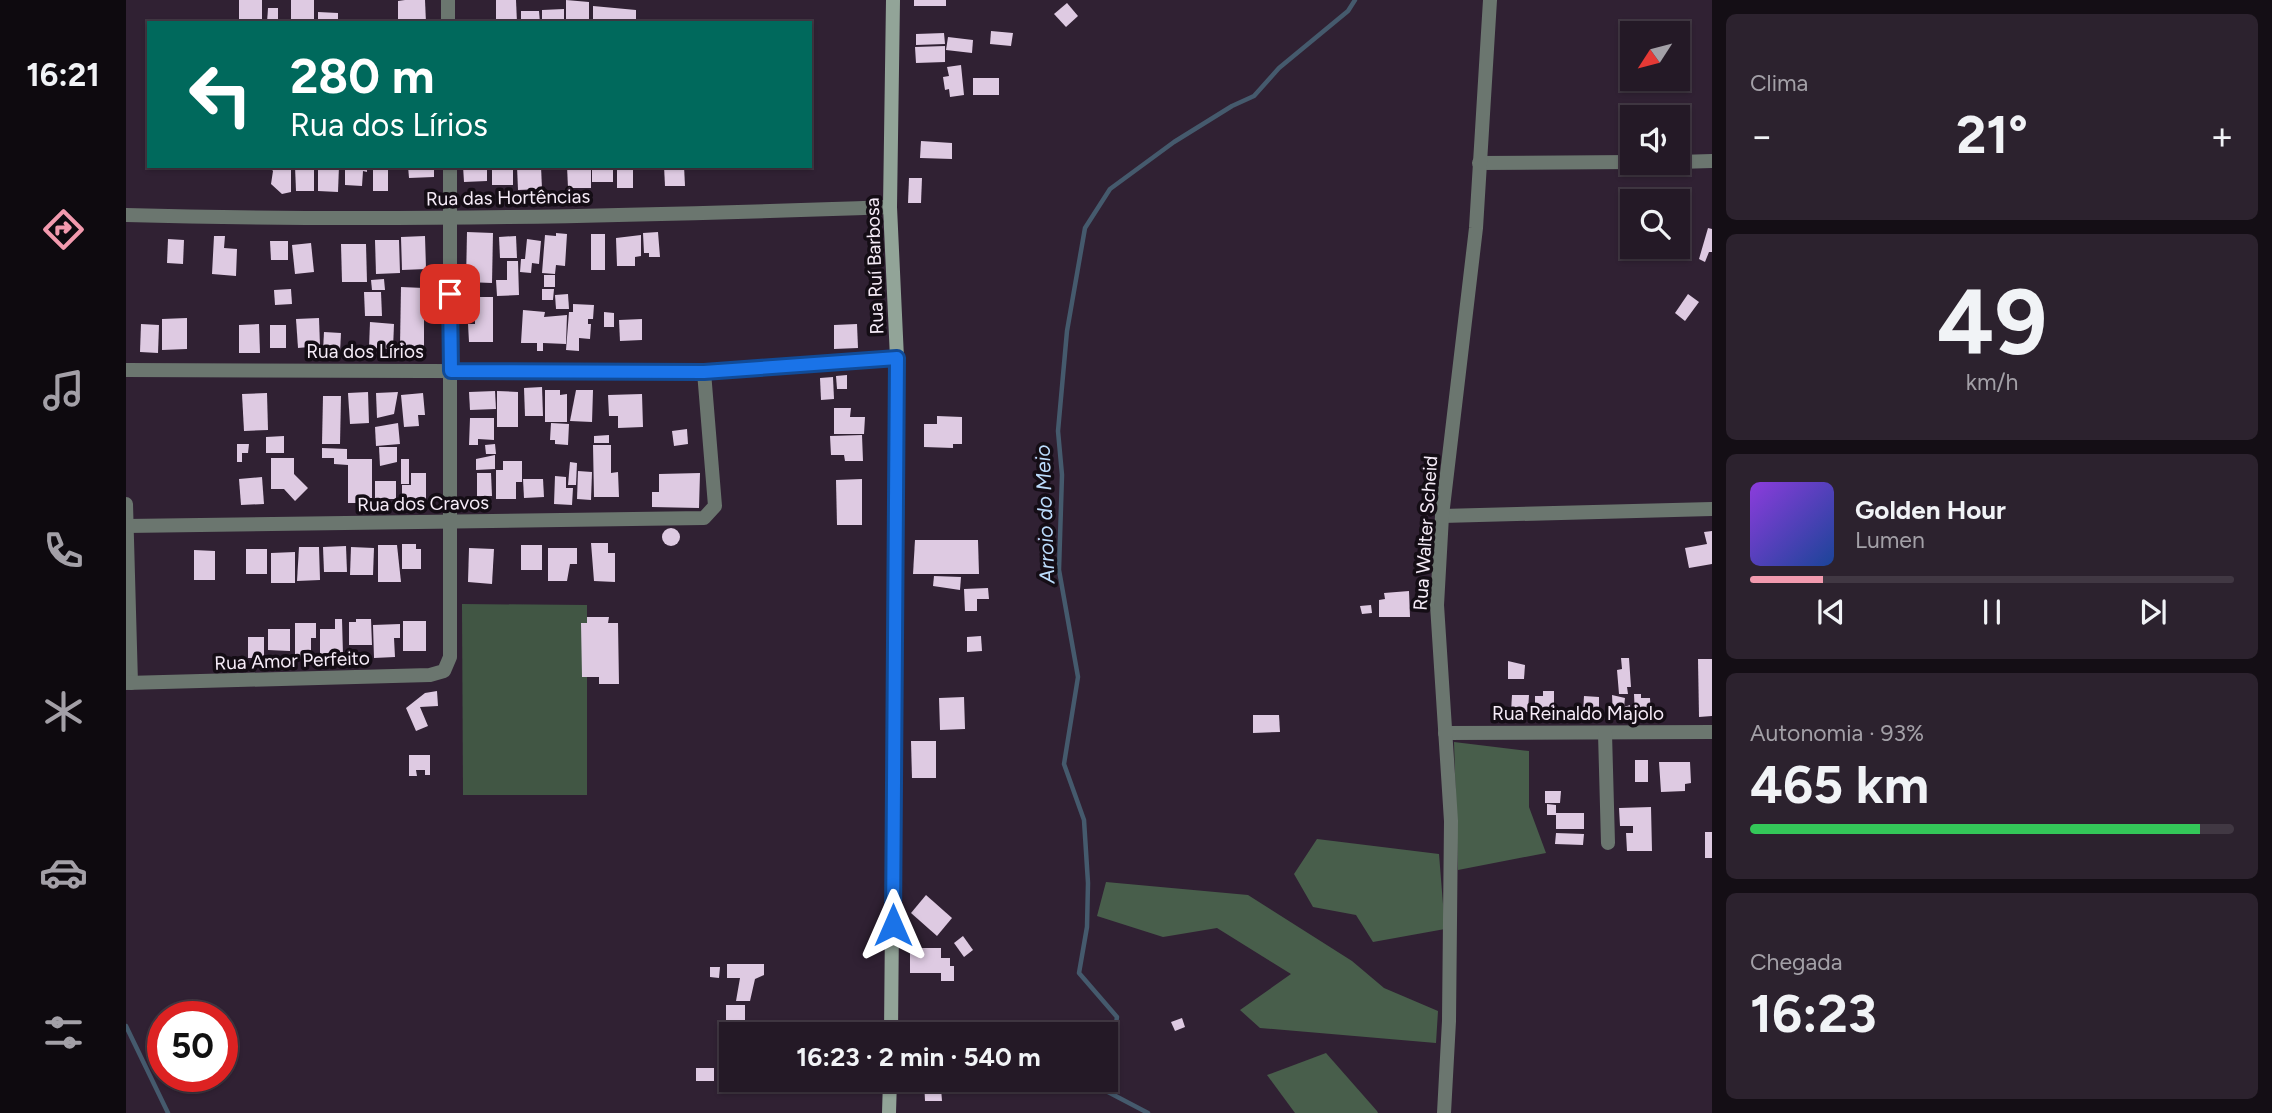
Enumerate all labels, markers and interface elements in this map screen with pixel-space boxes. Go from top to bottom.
north arrow [1620,21,1690,91]
map controls [1620,21,1690,259]
text: 280 m [290,46,435,105]
icon: left [175,49,266,140]
text: 16:21 [26,56,100,94]
text: Clima [1750,69,1808,97]
text: 21° [1956,104,2028,166]
button: sound [1620,105,1690,175]
text: Rua dos Lírios [290,106,488,144]
text: − [1750,113,1774,159]
text: + [2210,113,2234,159]
street label: Rua das Hortências [426,185,591,210]
button: search [1620,189,1690,259]
street label: Rua Ruí Barbosa [861,197,888,335]
icon: directions [39,205,88,254]
pin [420,264,480,324]
text: 49 [1937,268,2047,377]
icon: arrive [431,275,469,313]
street label: Rua dos Lírios [306,340,424,363]
icon: music [39,366,88,415]
text: km/h [1966,368,2018,396]
water label: Arroio do Meio [1030,444,1059,585]
street label: Rua Walter Scheid [1409,455,1442,611]
street label: Rua dos Cravos [357,491,489,516]
text: Golden Hour [1855,494,2006,526]
icon: phone [39,526,88,575]
text: Lumen [1855,526,1925,554]
icon: previous [1812,593,1850,631]
icon: pause [1973,593,2011,631]
icon: next [2134,593,2172,631]
street label: Rua Amor Perfeito [214,646,370,675]
icon: climate [39,687,88,736]
street label: Rua Reinaldo Majolo [1492,702,1664,725]
text: Autonomia · 93% [1750,719,1924,747]
text: 465 km [1750,754,1929,816]
icon: car [39,848,88,897]
position arrow [856,888,930,962]
text: Chegada [1750,948,1842,976]
text: 16:23 [1750,983,1877,1045]
speed limit sign: 50 [147,1001,238,1092]
icon: filters [39,1008,88,1057]
text: 16:23 · 2 min · 540 m [796,1041,1041,1073]

